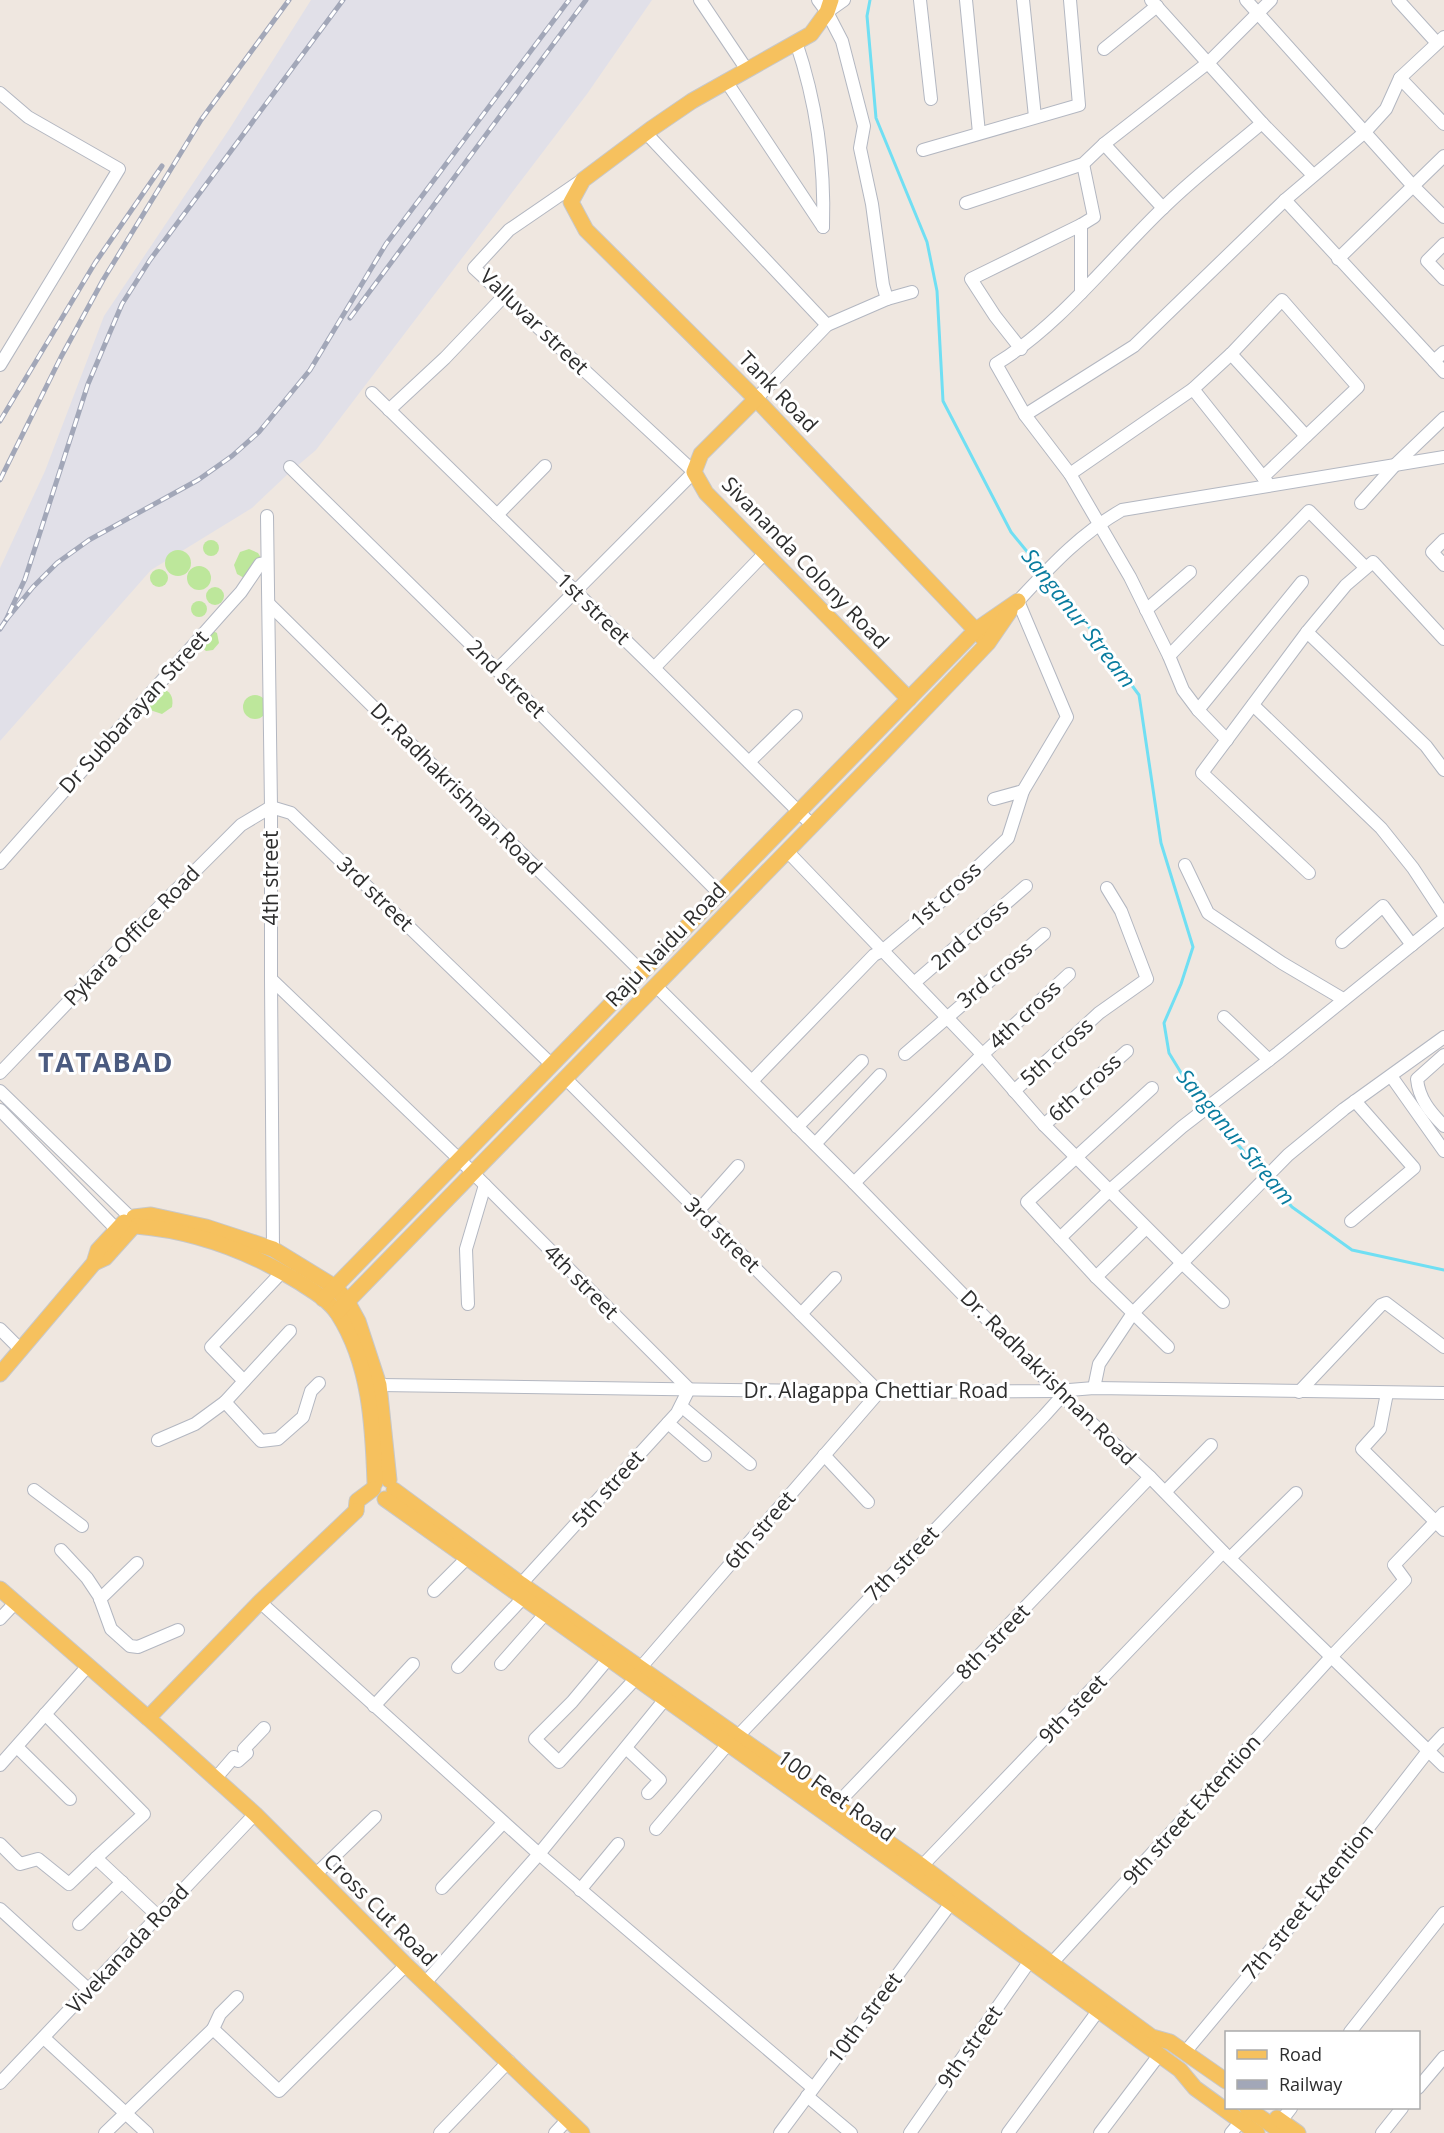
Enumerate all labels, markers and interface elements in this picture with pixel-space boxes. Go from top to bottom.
street label: Valluvar street [474,262,595,380]
street label: Tank Road [733,345,824,438]
street label: Sivananda Colony Road [716,470,895,654]
water label: Sanganur Stream [1016,541,1144,693]
street label: 1st street [551,566,637,650]
street label: Dr Subbarayan Street [52,624,214,799]
street label: 2nd street [461,633,552,724]
street label: Dr.Radhakrishnan Road [365,696,549,880]
street label: 4th street [256,831,284,925]
street label: 3rd street [331,850,420,937]
street label: 1st cross [904,855,987,934]
street label: Pykara Office Road [57,859,206,1011]
street label: Raju Naidu Road [599,876,732,1012]
street label: 2nd cross [925,893,1014,976]
street label: 3rd cross [951,935,1038,1014]
street label: 4th cross [982,974,1066,1055]
street label: 5th cross [1014,1011,1099,1091]
district label: TATABAD [38,1043,174,1080]
street label: 6th cross [1042,1047,1127,1127]
water label: Sanganur Stream [1171,1062,1303,1211]
street label: 3rd street [679,1190,767,1278]
street label: 4th street [538,1238,625,1325]
street label: Dr. Radhakrishnan Road [955,1283,1143,1471]
street label: Dr. Alagappa Chettiar Road [744,1376,1008,1404]
street label: 5th street [565,1444,649,1533]
street label: 6th street [718,1484,801,1574]
street label: 7th street [858,1519,944,1607]
street label: 8th street [949,1597,1035,1685]
street label: 9th steet [1032,1668,1112,1749]
street label: 9th street Extention [1116,1728,1266,1891]
street label: 100 Feet Road [772,1743,901,1847]
street label: 7th street Extention [1235,1817,1379,1985]
street label: Cross Cut Road [318,1847,443,1972]
street label: Vivekanada Road [60,1878,195,2019]
street label: 10th street [821,1966,908,2069]
street label: 9th street [930,1999,1008,2093]
legend [1225,2031,1420,2109]
text: Road [1279,2042,1322,2066]
text: Railway [1279,2072,1343,2096]

